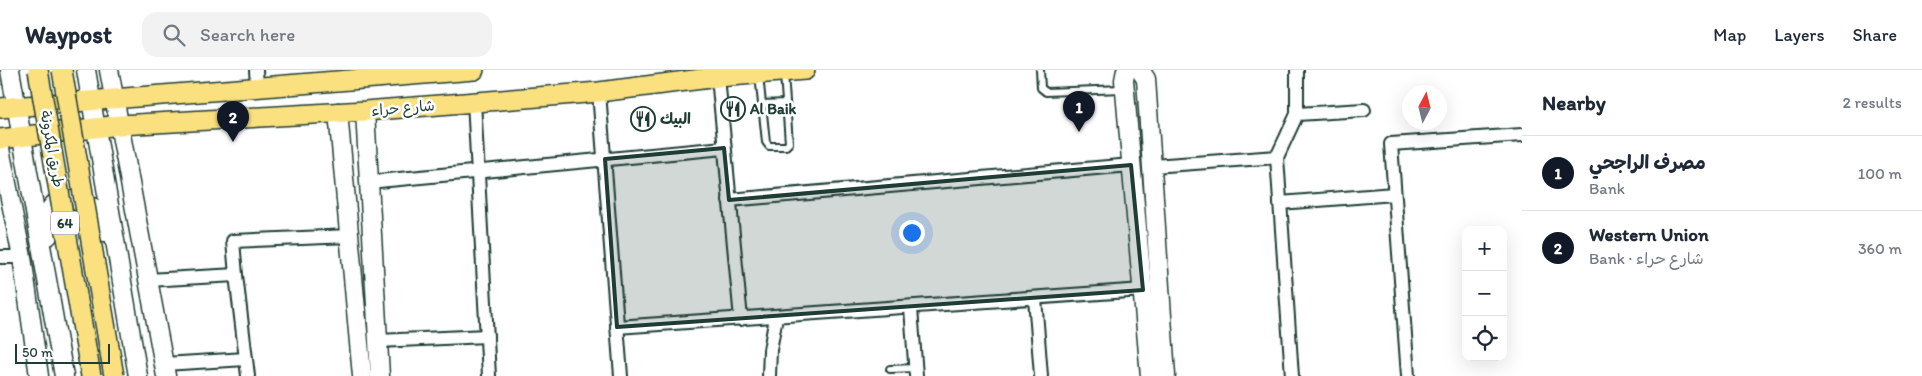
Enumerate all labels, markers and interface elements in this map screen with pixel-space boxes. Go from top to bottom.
search box [142,12,492,57]
text: Waypost [25,20,112,49]
icon: search [160,21,188,49]
text: Search here [200,23,295,46]
text: Map [1713,24,1746,46]
text: Layers [1774,24,1824,46]
text: Share [1852,24,1897,46]
north arrow [1402,85,1447,130]
text: Nearby [1542,90,1606,115]
pin: 1 [1063,91,1095,132]
text: 2 results [1842,93,1902,112]
street label: شارع حراء [371,96,435,121]
restaurant icon: Al Baik [720,96,746,122]
place label: Al Baik [749,100,797,118]
pin: 2 [217,101,249,142]
restaurant icon: البيك [630,106,656,132]
street label: طريق المكرونة [36,109,68,189]
place label: البيك [660,110,691,128]
text: مصرف الراجحي [1589,151,1706,174]
text: 1 [1554,164,1562,183]
text: 100 m [1858,164,1902,183]
text: Bank [1589,179,1625,198]
road number: 64 [51,212,79,234]
your location [899,220,925,246]
text: Western Union [1589,223,1709,246]
map controls [1462,226,1507,361]
button: + [1462,226,1507,271]
text: 2 [1554,239,1562,258]
text: 360 m [1858,239,1902,258]
text: Bank · شارع حراء [1589,249,1704,268]
button: − [1462,271,1507,316]
button: locate [1462,316,1507,361]
scale bar [15,341,110,364]
text: 50 m [22,344,53,361]

